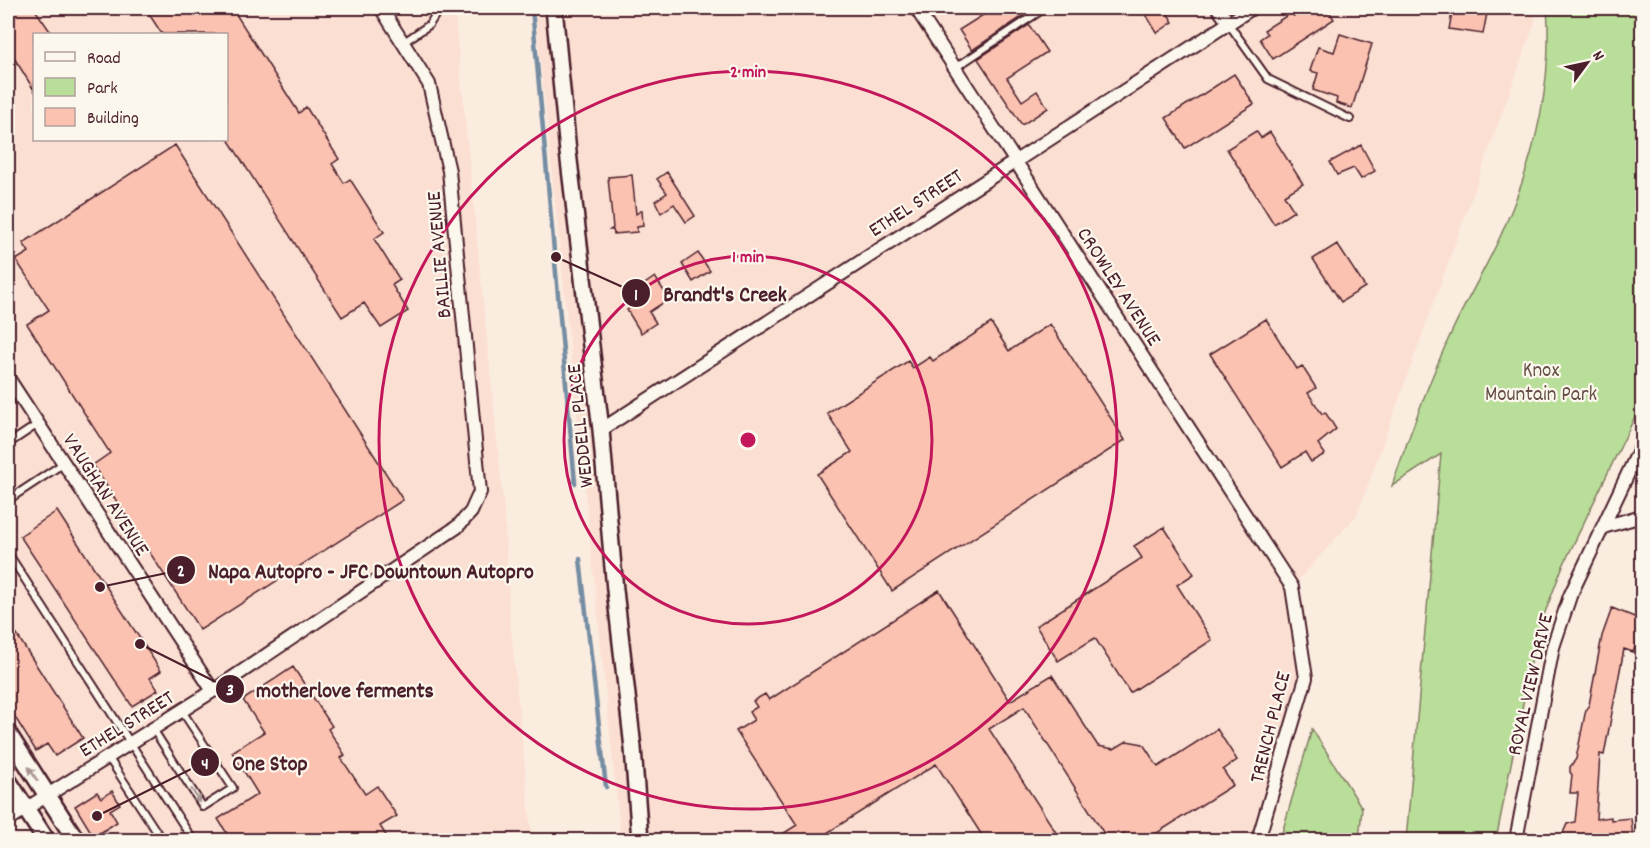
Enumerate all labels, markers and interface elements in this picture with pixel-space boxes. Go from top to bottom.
legend [33,33,228,141]
north arrow [1557,33,1617,93]
text: Road [87,47,121,72]
text: N [1586,47,1609,66]
text: 2 min [730,61,766,86]
text: Park [87,77,118,102]
text: Building [87,107,139,132]
street label: ETHEL STREET [864,162,970,246]
street label: BAILLIE AVENUE [420,190,461,319]
street label: CROWLEY AVENUE [1068,222,1167,353]
text: 1 min [732,246,764,271]
callout: Brandt's Creek [621,273,799,313]
text: Brandt's Creek [663,281,787,312]
text: 1 [634,284,638,309]
park label: Knox Mountain Park [1485,357,1597,411]
street label: WEDDELL PLACE [561,362,603,489]
street label: VAUGHAN AVENUE [54,428,156,563]
centre of rings [738,430,758,450]
callout: Napa Autopro - JFC Downtown Autopro [166,550,545,590]
text: Napa Autopro - JFC Downtown Autopro [208,558,534,589]
text: 2 [177,560,185,585]
street label: ROYAL VIEW DRIVE [1501,610,1563,759]
street label: TRENCH PLACE [1244,668,1300,787]
callout: motherlove ferments [215,669,446,709]
text: motherlove ferments [256,677,434,708]
text: 3 [226,679,234,704]
street label: ETHEL STREET [74,684,181,767]
callout: One Stop [190,742,319,782]
text: One Stop [232,750,308,781]
text: 4 [201,753,209,778]
one-way arrow [28,766,39,782]
one-way arrow [190,788,201,804]

